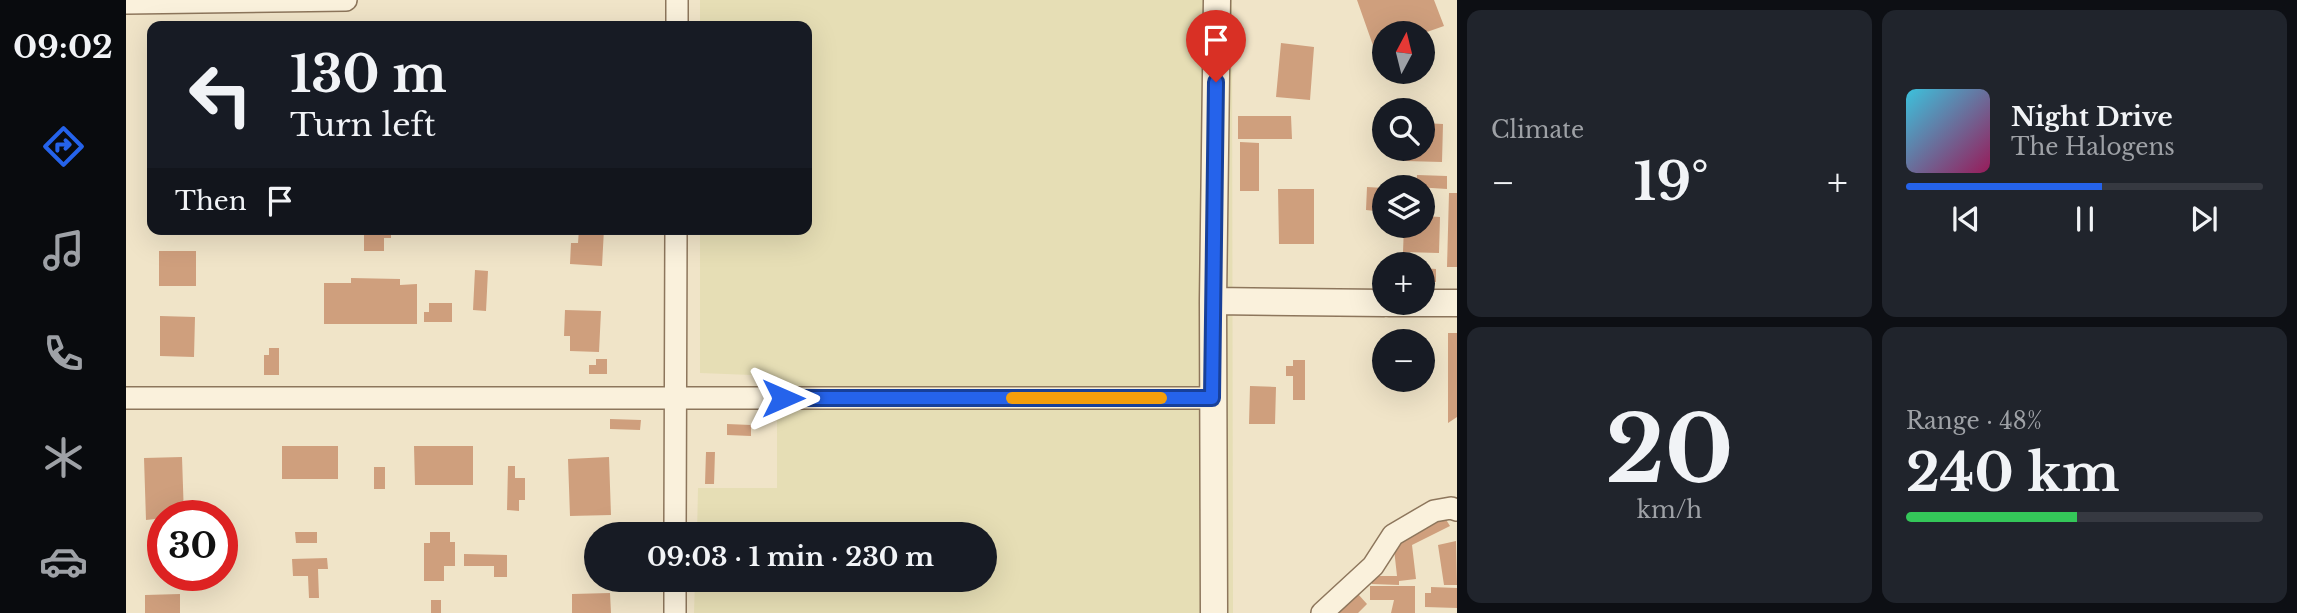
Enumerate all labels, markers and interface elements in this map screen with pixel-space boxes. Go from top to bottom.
pin [1186,10,1246,82]
icon: arrive [1197,21,1235,59]
north arrow [1372,21,1435,84]
map controls [1372,21,1435,392]
text: 09:02 [13,27,113,67]
text: 130 m [290,44,447,105]
icon: left [175,49,266,140]
button: search [1372,98,1435,161]
text: Night Drive [2011,101,2173,133]
text: Turn left [290,105,436,145]
text: Climate [1491,116,1584,144]
icon: directions [39,122,88,171]
text: The Halogens [2011,133,2175,161]
text: 19° [1634,150,1709,214]
text: − [1491,159,1515,206]
text: + [1827,159,1848,206]
button: layers [1372,175,1435,238]
icon: arrive [261,182,299,220]
text: Then [175,185,247,217]
icon: previous [1947,200,1985,238]
icon: pause [2066,200,2104,238]
icon: next [2185,200,2223,238]
icon: music [39,226,88,275]
button: + [1372,252,1435,315]
icon: phone [39,329,88,378]
button: − [1372,329,1435,392]
position arrow [746,361,820,435]
text: 20 [1606,394,1733,507]
text: Range · 48% [1906,407,2042,435]
icon: climate [39,433,88,482]
text: 240 km [1906,441,2120,505]
text: km/h [1637,496,1702,524]
speed limit sign: 30 [147,500,238,591]
icon: car [39,537,88,586]
text: 09:03 · 1 min · 230 m [647,541,934,573]

